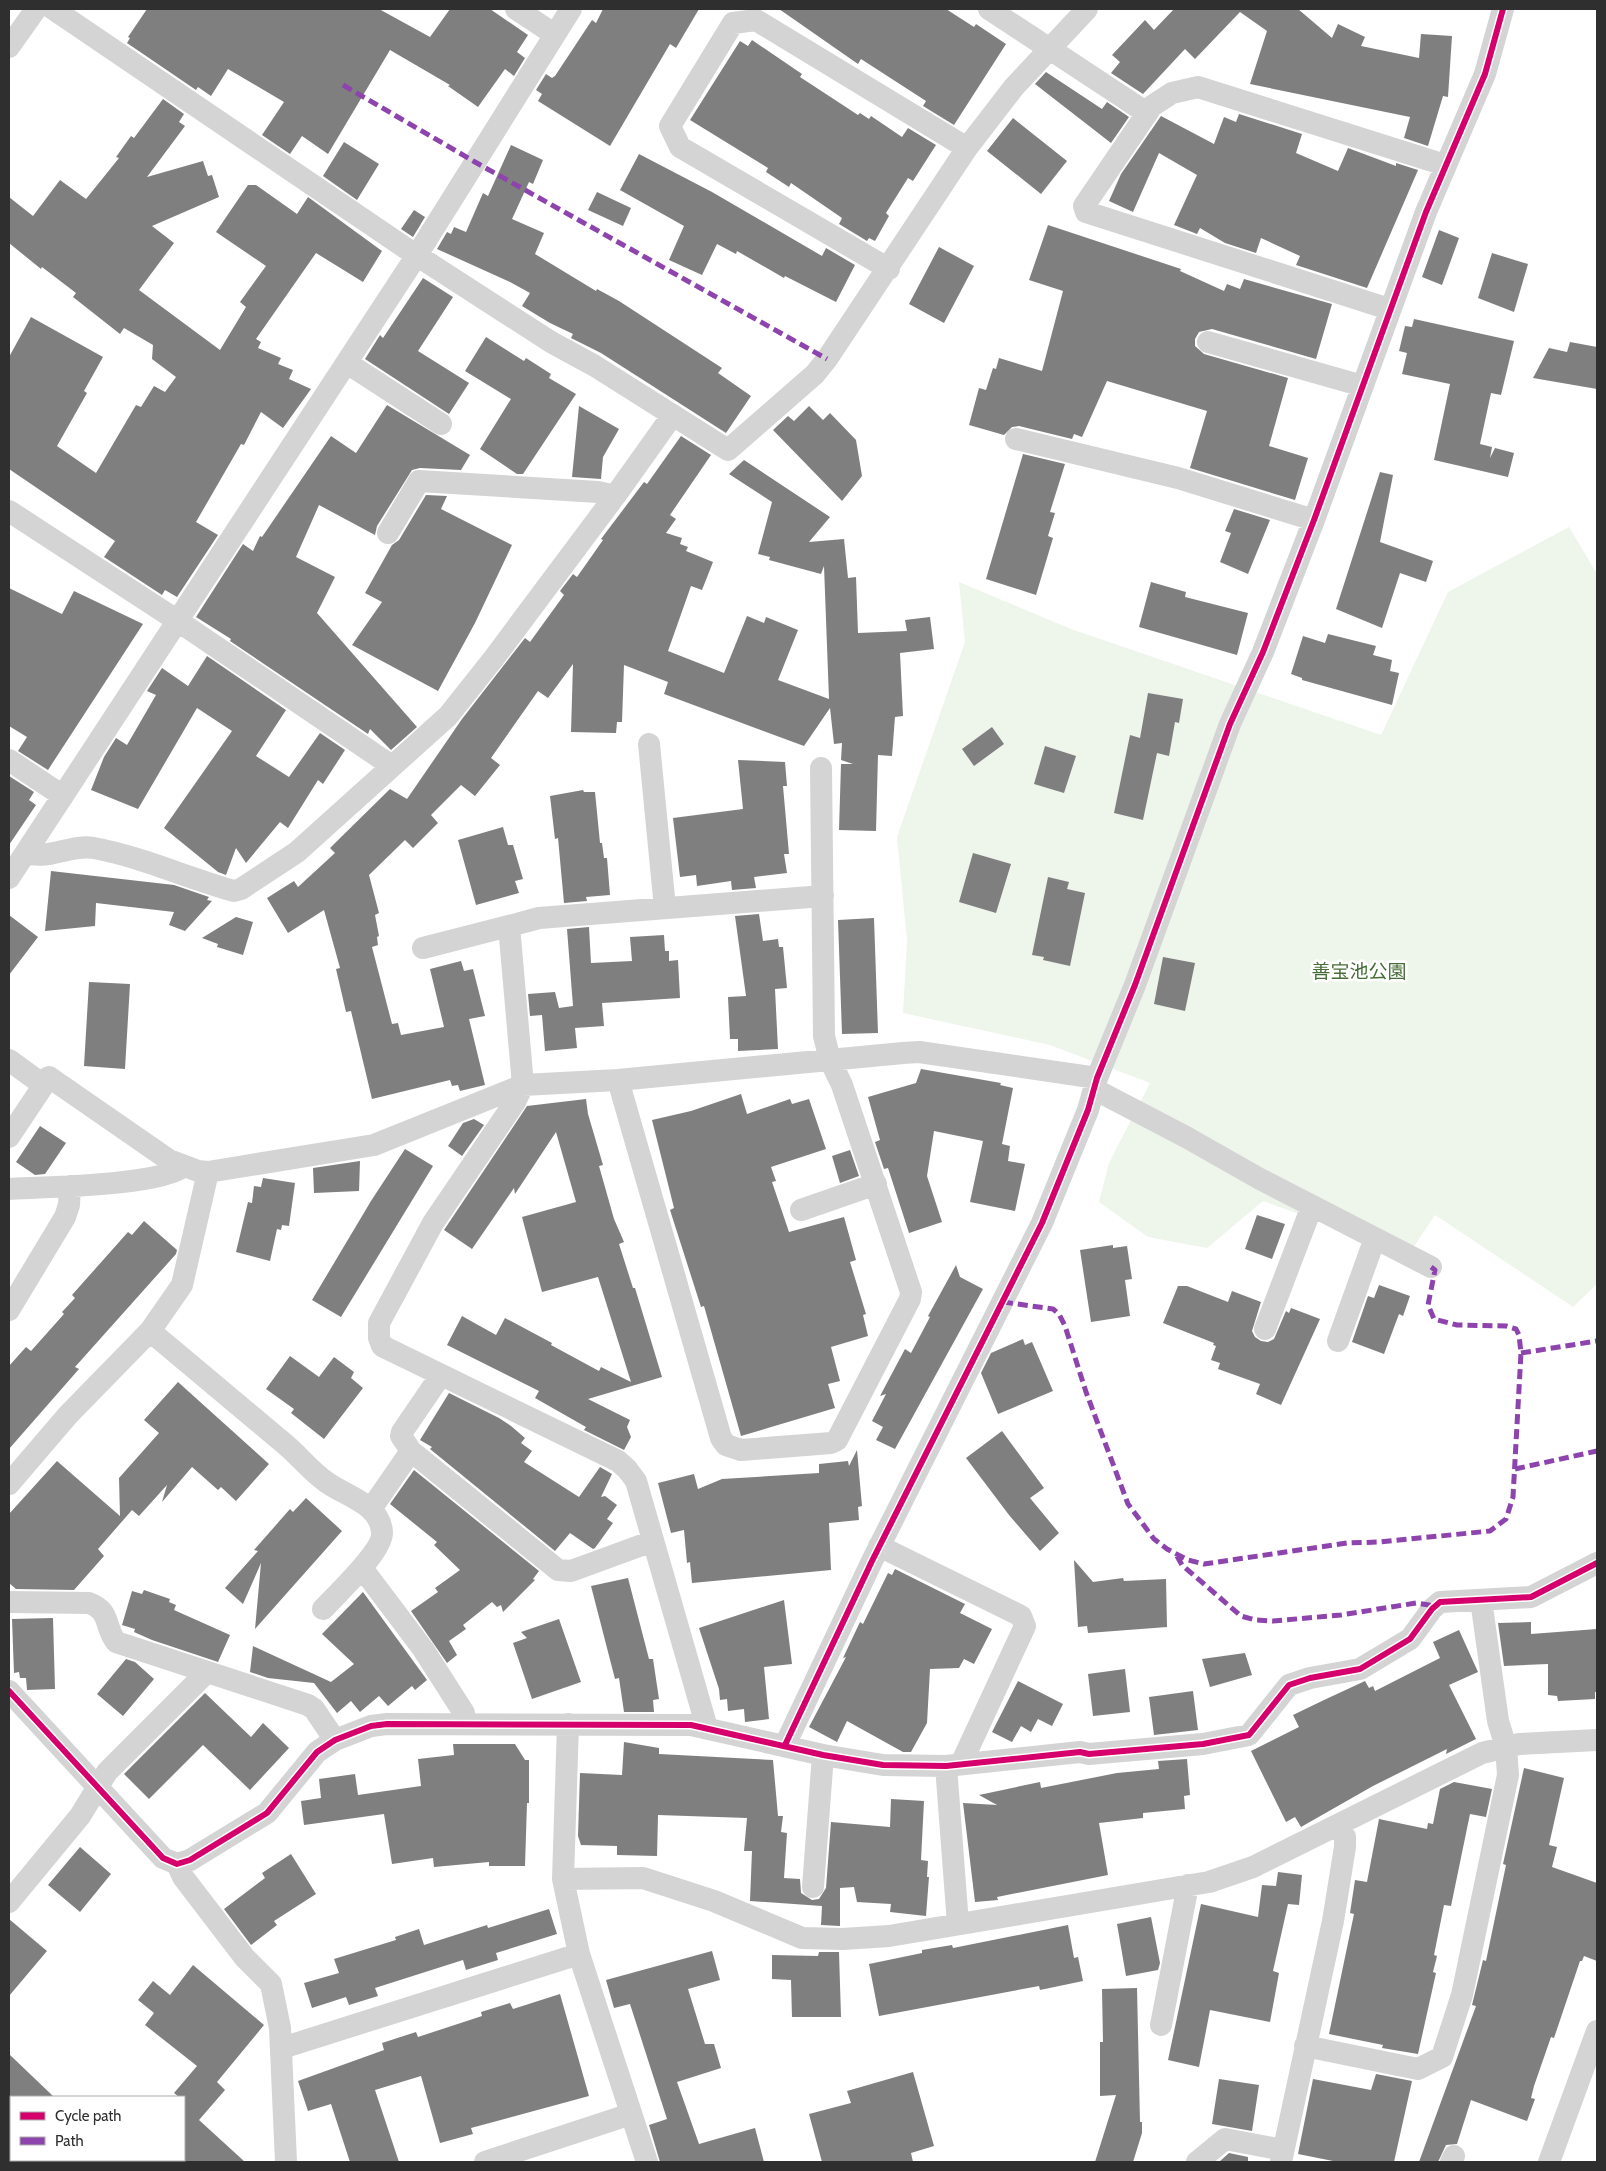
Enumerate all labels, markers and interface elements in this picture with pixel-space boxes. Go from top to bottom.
park label: 善宝池公園 [1311,960,1407,983]
legend [10,2096,185,2161]
text: Cycle path [55,2107,121,2125]
text: Path [55,2132,84,2150]

